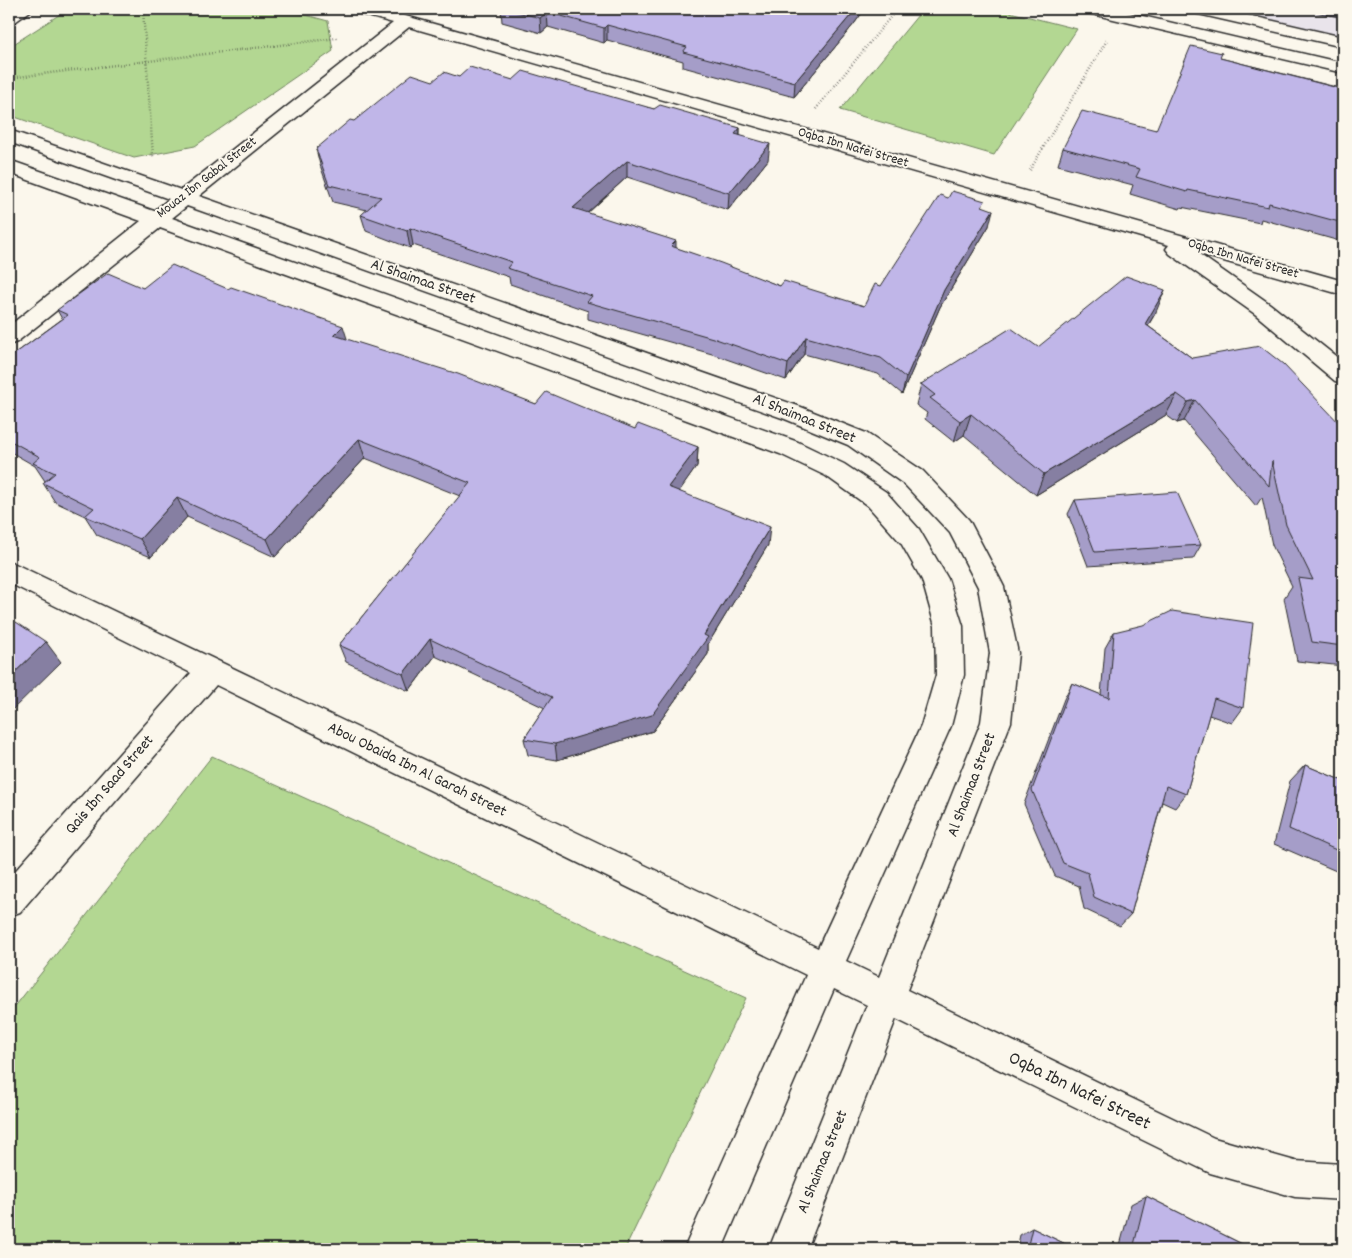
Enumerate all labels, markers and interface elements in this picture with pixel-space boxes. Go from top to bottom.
street label: Oqba Ibn Nafei Street [795,123,911,173]
street label: Mouaz Ibn Gabal Street [153,132,261,224]
street label: Oqba Ibn Nafei Street [1185,234,1301,284]
street label: Al Shaimaa Street [367,253,479,311]
street label: Al Shaimaa Street [749,388,859,450]
street label: Abou Obaida Ibn Al Garah Street [324,717,510,823]
street label: Qais Ibn Saad Street [60,730,160,840]
street label: Al Shaimaa Street [942,730,1002,840]
street label: Oqba Ibn Nafei Street [1003,1046,1155,1138]
street label: Al Shaimaa Street [792,1107,854,1217]

